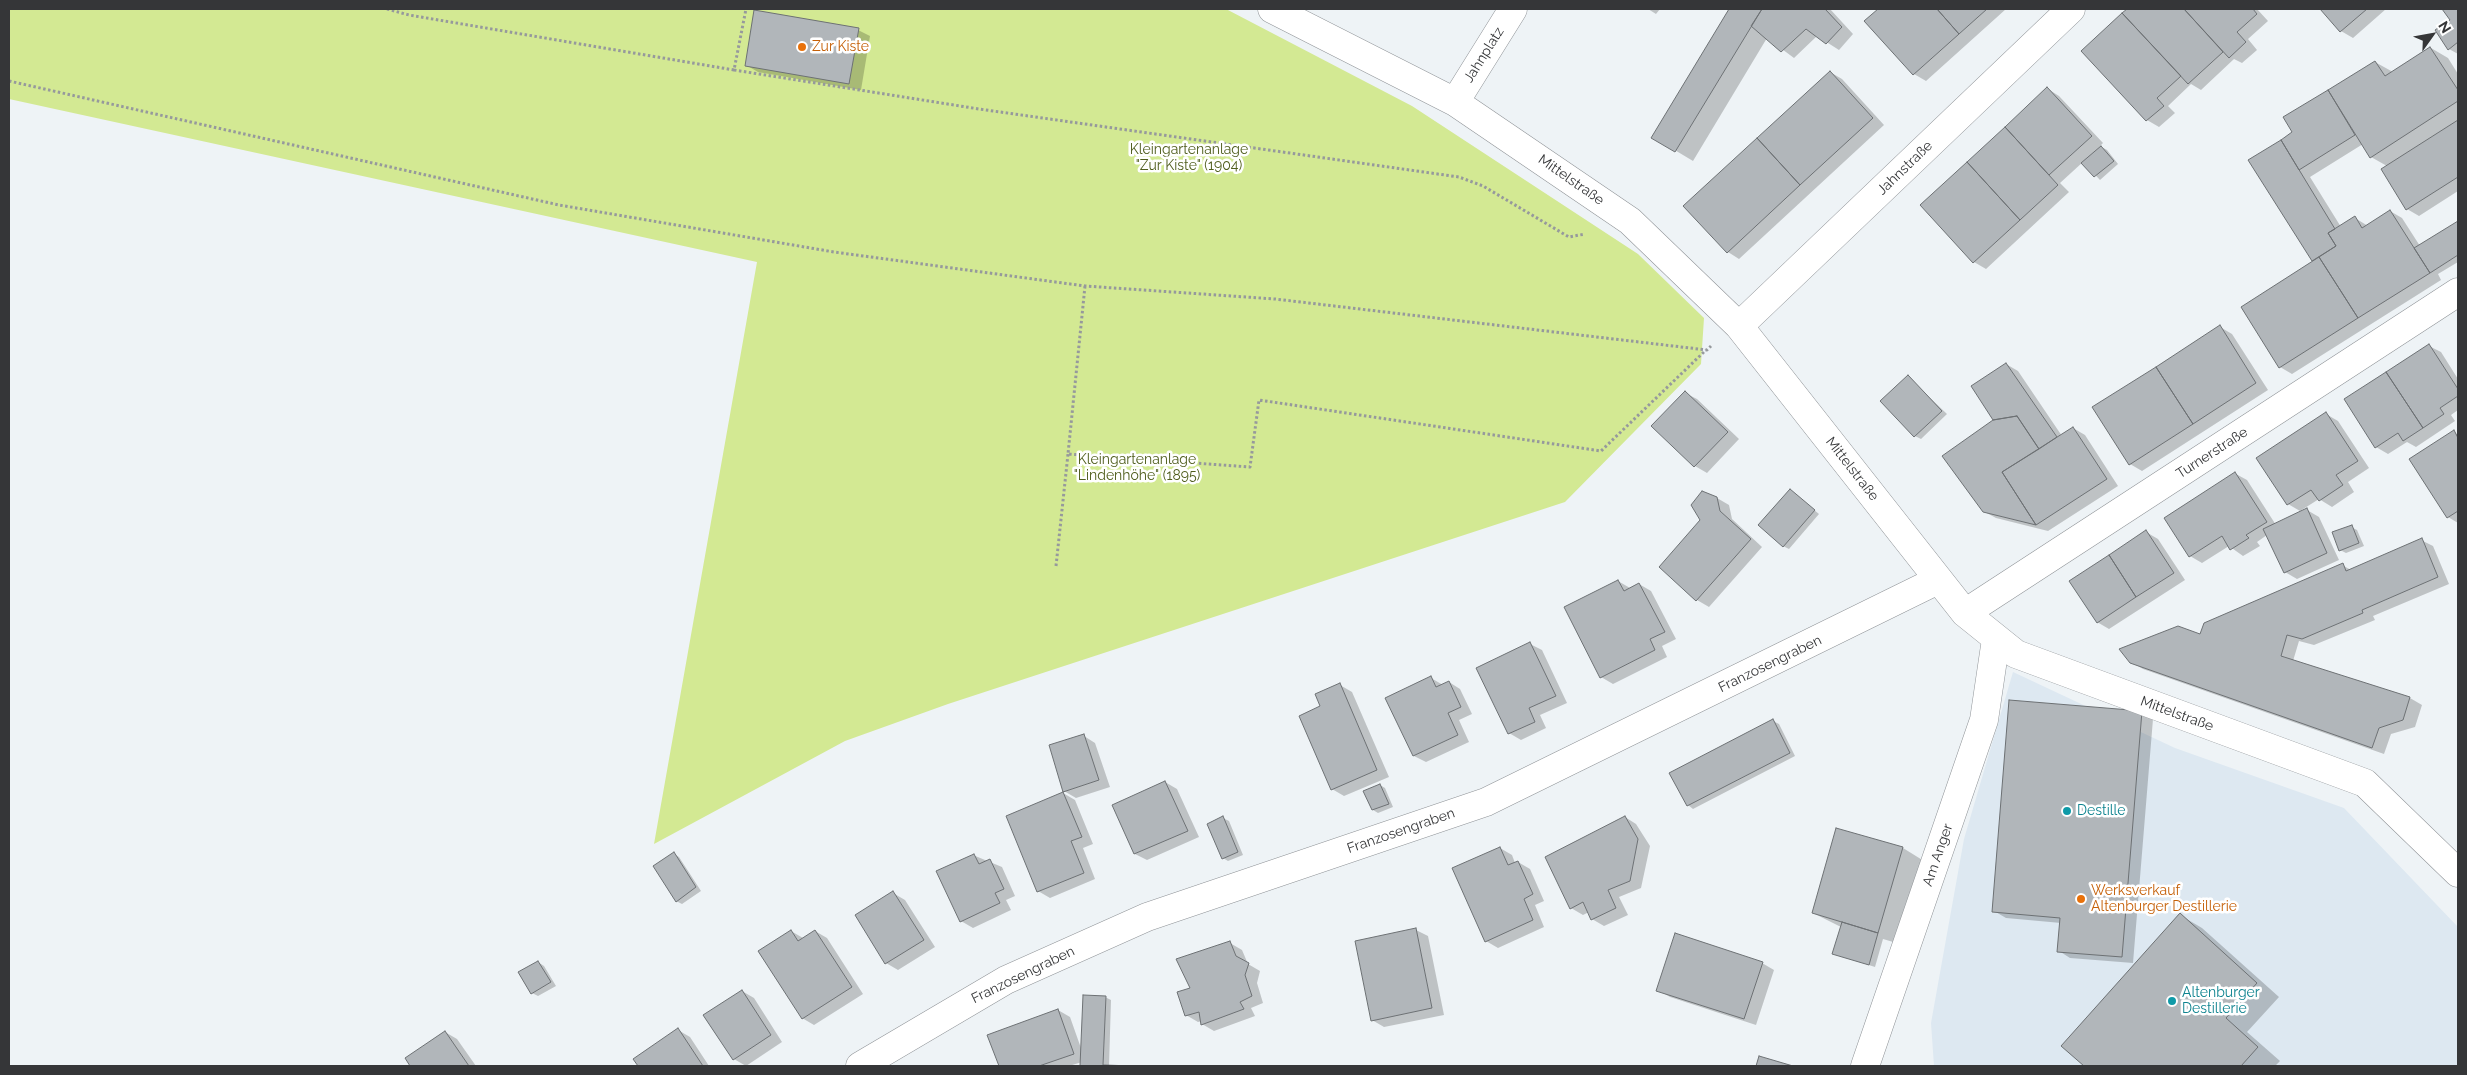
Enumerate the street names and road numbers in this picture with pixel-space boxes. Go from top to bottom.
street label: Jahnplatz [1460,24,1508,86]
street label: Jahnstraße [1874,137,1936,199]
street label: Mittelstraße [1535,151,1607,209]
street label: Turnerstraße [2173,424,2251,482]
street label: Mittelstraße [1822,434,1882,504]
street label: Franzosengraben [1716,632,1824,696]
street label: Mittelstraße [2138,693,2216,735]
street label: Franzosengraben [1345,805,1457,857]
street label: Am Anger [1919,821,1957,889]
street label: Franzosengraben [969,943,1077,1007]

